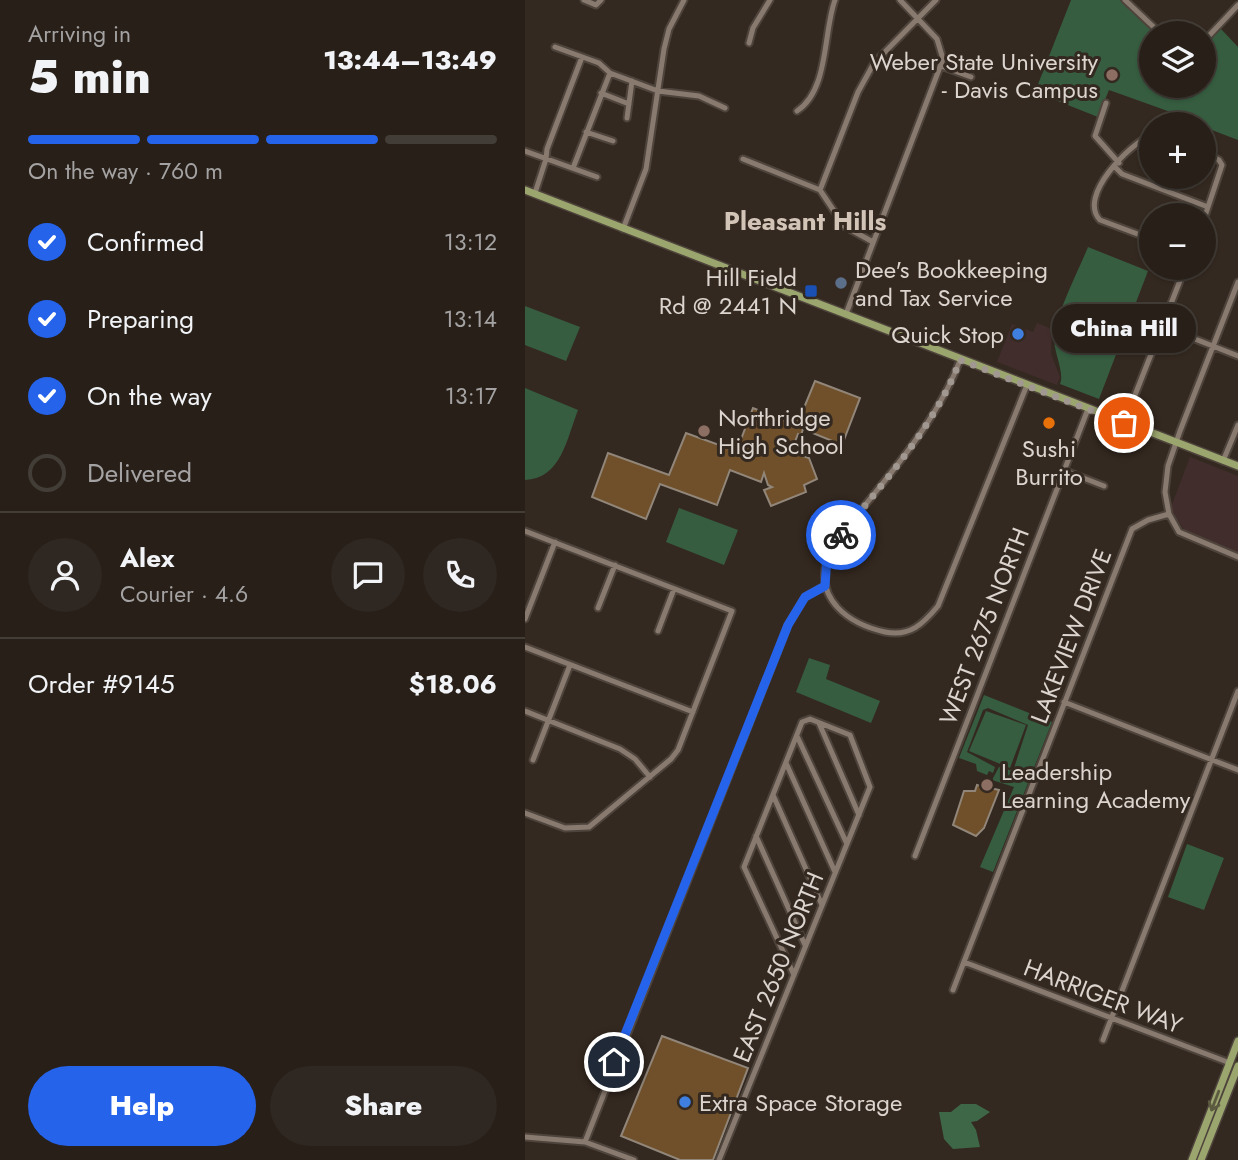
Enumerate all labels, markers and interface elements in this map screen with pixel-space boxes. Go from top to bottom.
text: Arriving in [28,17,131,51]
map controls [1139,21,1216,280]
button: layers [1139,21,1216,98]
text: 13:44–13:49 [323,41,497,79]
text: 5 min [28,44,151,110]
place label: Weber State University - Davis Campus [870,44,1098,107]
marker: Weber State University - Davis Campus [1104,67,1120,83]
button: + [1139,112,1216,189]
text: On the way · 760 m [28,154,223,188]
district label: Pleasant Hills [724,202,886,240]
button: − [1139,203,1216,280]
icon: check [28,223,66,261]
text: Confirmed [87,223,204,261]
text: 13:12 [444,225,497,259]
place label: Dee's Bookkeeping and Tax Service [855,252,1048,315]
place label: Hill Field Rd @ 2441 N [659,260,797,323]
marker: Dee's Bookkeeping and Tax Service [833,275,849,291]
marker: Hill Field Rd @ 2441 N [803,283,819,299]
icon: check [28,300,66,338]
text: Preparing [87,300,194,338]
text: 13:14 [443,302,497,336]
callout: China Hill [1052,304,1196,353]
text: China Hill [1070,311,1178,345]
place label: Quick Stop [891,317,1004,352]
marker: Quick Stop [1010,326,1026,342]
icon: check [28,377,66,415]
text: On the way [87,377,212,415]
text: 13:17 [445,379,497,413]
pin [1094,393,1154,453]
place label: Northridge High School [718,400,844,463]
icon: bag [1105,404,1143,442]
marker: Sushi Burrito [1041,415,1057,431]
marker: Northridge High School [696,423,712,439]
place label: Sushi Burrito [1015,431,1083,494]
text: Delivered [87,454,192,492]
courier [806,500,876,570]
icon: bike [822,516,860,554]
street label: WEST 2675 NORTH [930,522,1038,730]
button: person [28,538,102,612]
button: chat [331,538,405,612]
button: phone [423,538,497,612]
text: Alex [120,539,174,577]
street label: LAKEVIEW DRIVE [1022,544,1120,728]
text: Courier · 4.6 [120,577,248,611]
text: Order #9145 [28,665,175,703]
text: $18.06 [409,665,497,703]
place label: Leadership Learning Academy [1001,754,1191,817]
marker: Leadership Learning Academy [979,777,995,793]
street label: EAST 2650 NORTH [724,867,832,1067]
street label: HARRIGER WAY [1019,950,1188,1042]
pin [584,1032,644,1092]
icon: home [595,1043,633,1081]
button: Help [28,1066,256,1146]
button: Share [270,1066,497,1146]
place label: Extra Space Storage [699,1085,902,1120]
one-way arrow [1208,1089,1220,1111]
marker: Extra Space Storage [677,1094,693,1110]

